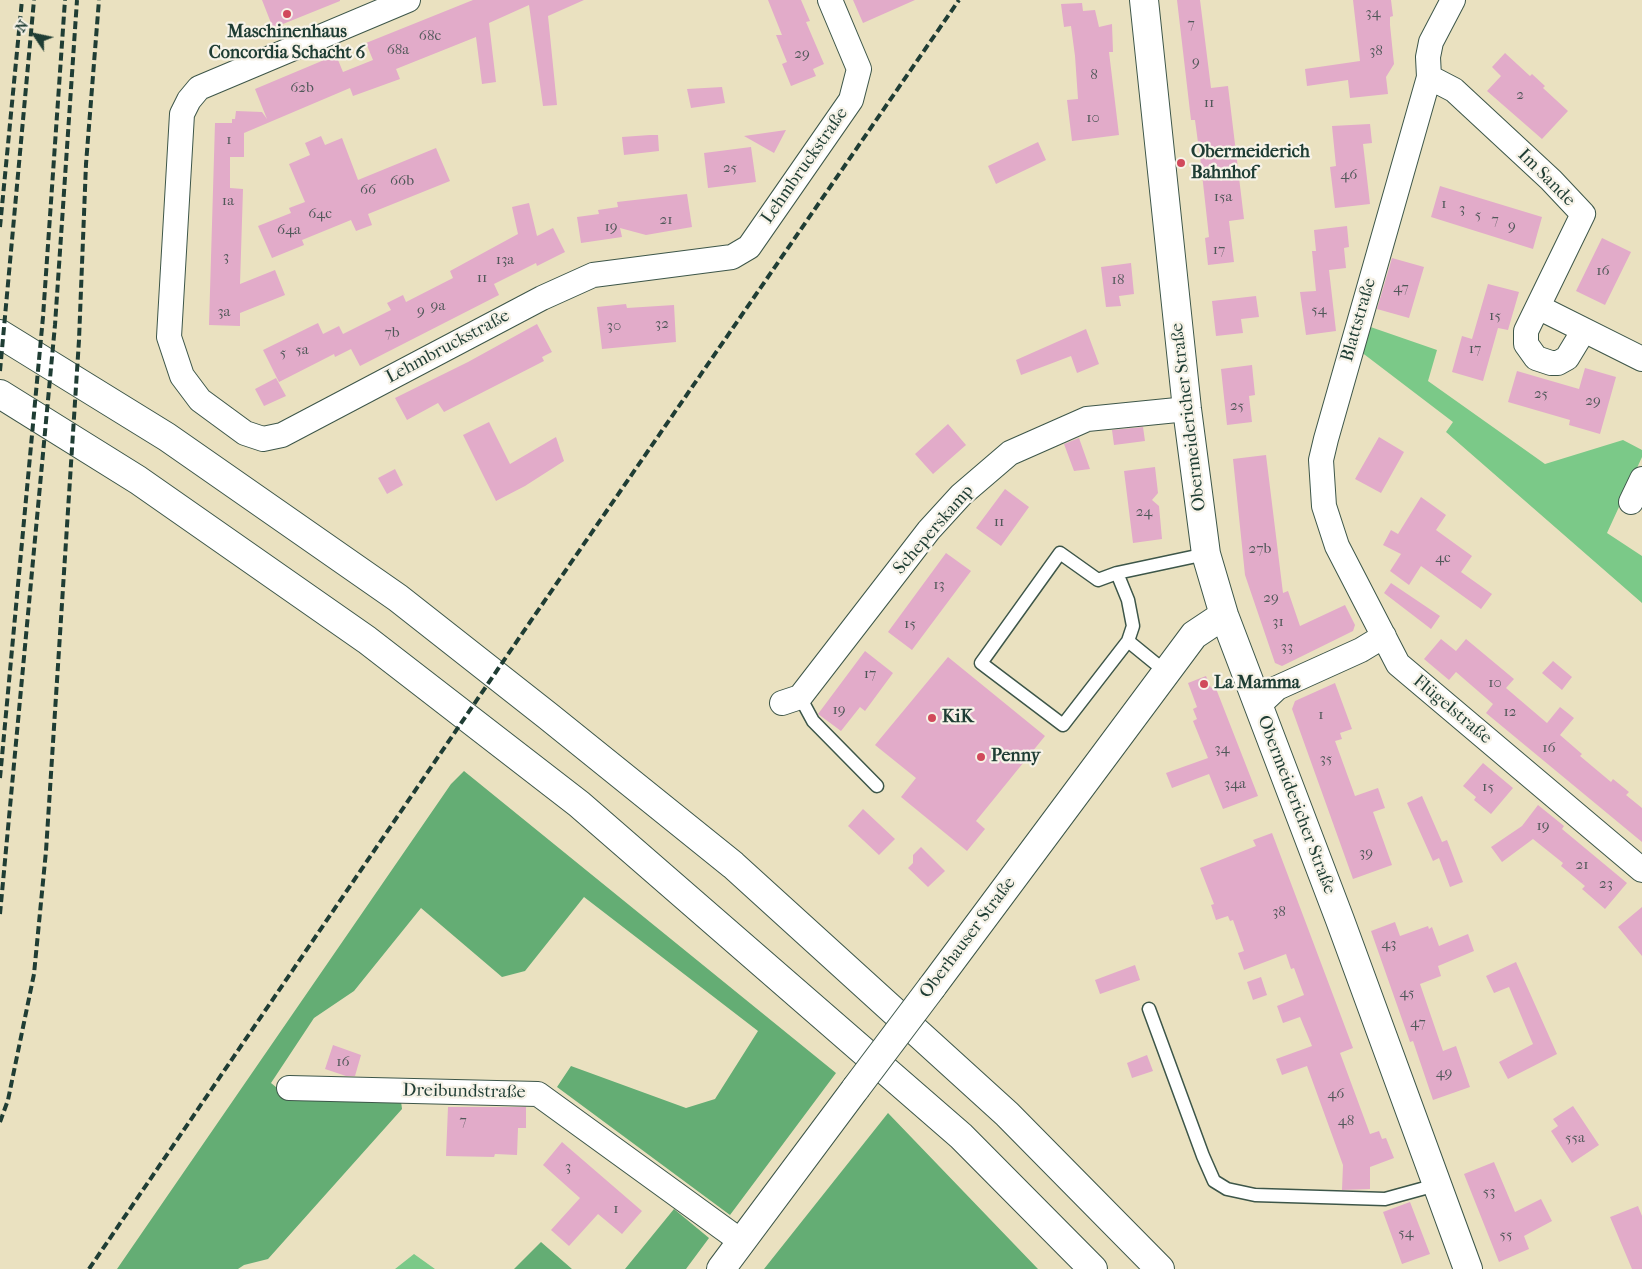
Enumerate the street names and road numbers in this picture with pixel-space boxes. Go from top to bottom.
street label: Lehmbruckstraße [757,104,853,228]
street label: Im Sande [1513,145,1579,211]
street label: Blattstraße [1337,276,1381,364]
street label: Lehmbruckstraße [383,305,513,389]
street label: Obermeidericher Straße [1167,322,1211,512]
street label: Scheperskamp [889,481,979,579]
street label: Flügelstraße [1408,671,1496,749]
street label: Obermeidericher Straße [1252,713,1340,897]
street label: Oberhauser Straße [915,873,1021,1003]
street label: Dreibundstraße [402,1080,526,1104]

